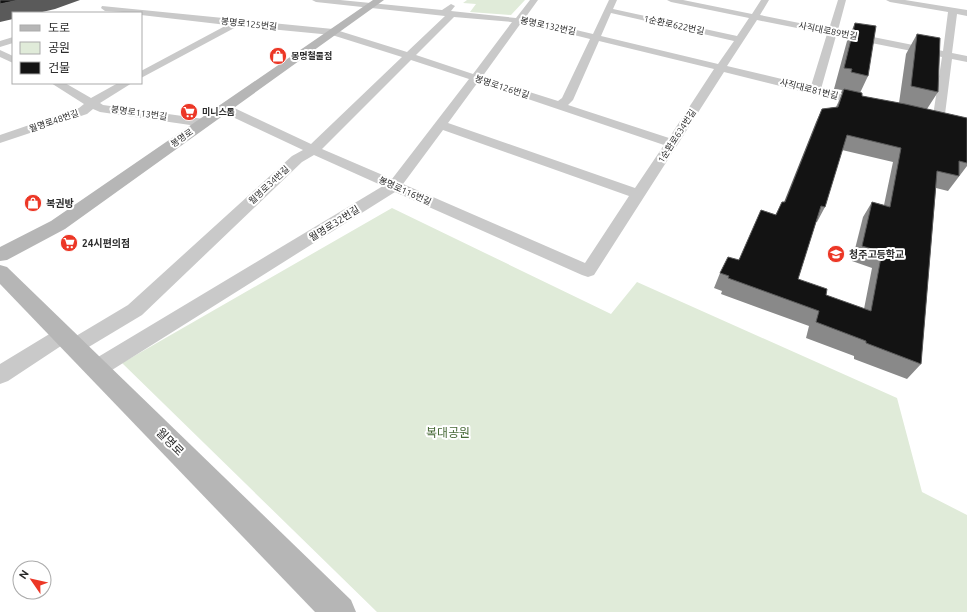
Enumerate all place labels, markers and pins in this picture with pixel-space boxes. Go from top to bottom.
shop icon: 봉명철물점 [268,46,288,66]
place label: 봉명철물점 [291,51,332,61]
supermarket icon: 미니스톱 [179,102,199,122]
place label: 미니스톱 [202,107,235,117]
shop icon: 복권방 [23,193,43,213]
place label: 복권방 [46,198,74,209]
supermarket icon: 24시편의점 [59,233,79,253]
place label: 24시편의점 [82,238,130,249]
school or university icon: 청주고등학교 [826,244,846,264]
place label: 청주고등학교 [849,248,904,260]

